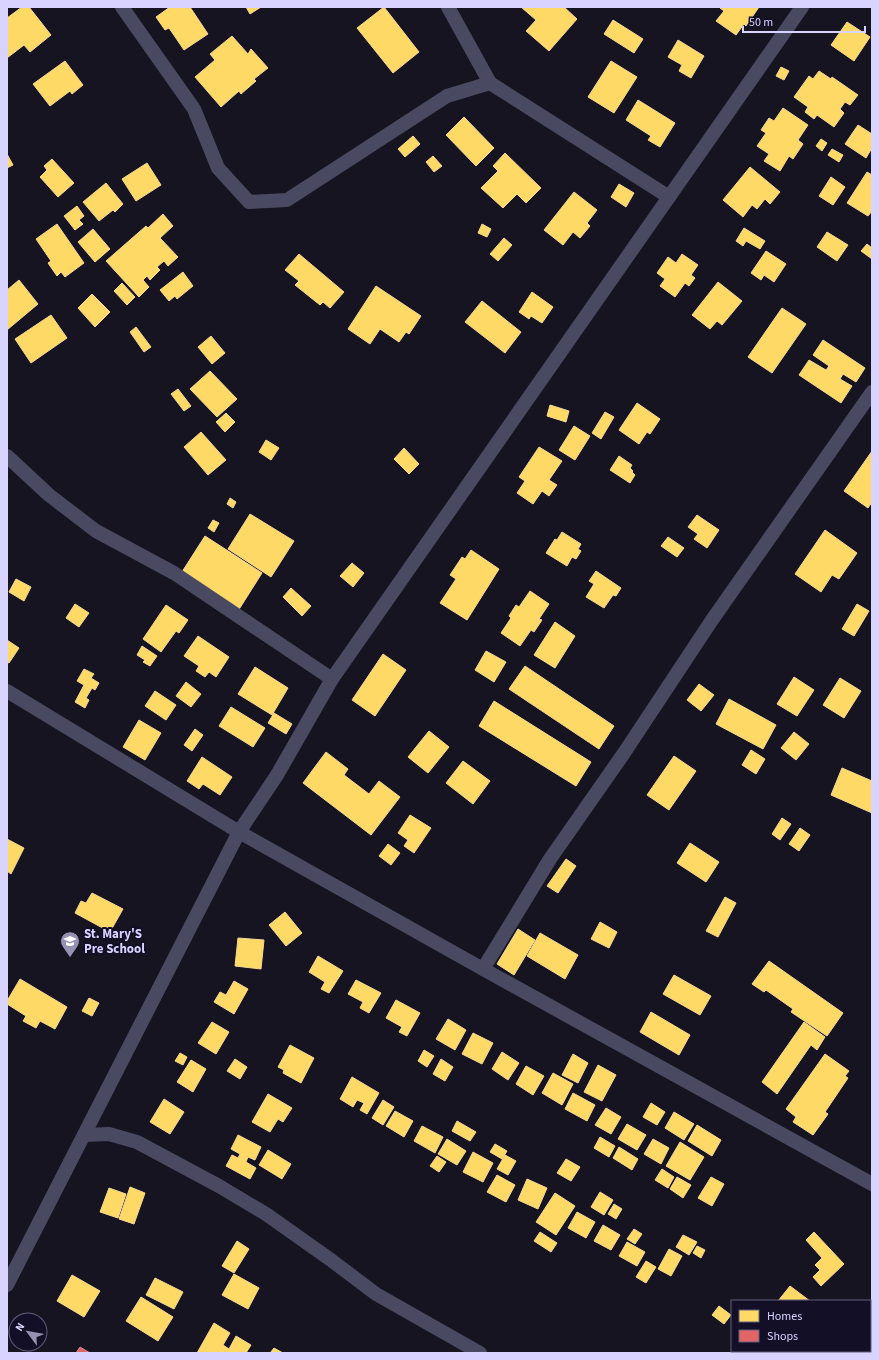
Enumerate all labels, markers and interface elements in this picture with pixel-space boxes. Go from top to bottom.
scale bar [743,8,865,34]
text: 50 m [749,14,773,31]
place label: St. Mary'S Pre School [84,925,145,958]
school or university icon: St. Mary'S Pre School [59,930,81,958]
legend [731,1300,871,1352]
text: Homes [767,1308,802,1325]
north arrow [8,1312,48,1352]
text: N [12,1320,28,1334]
text: Shops [767,1328,798,1345]

